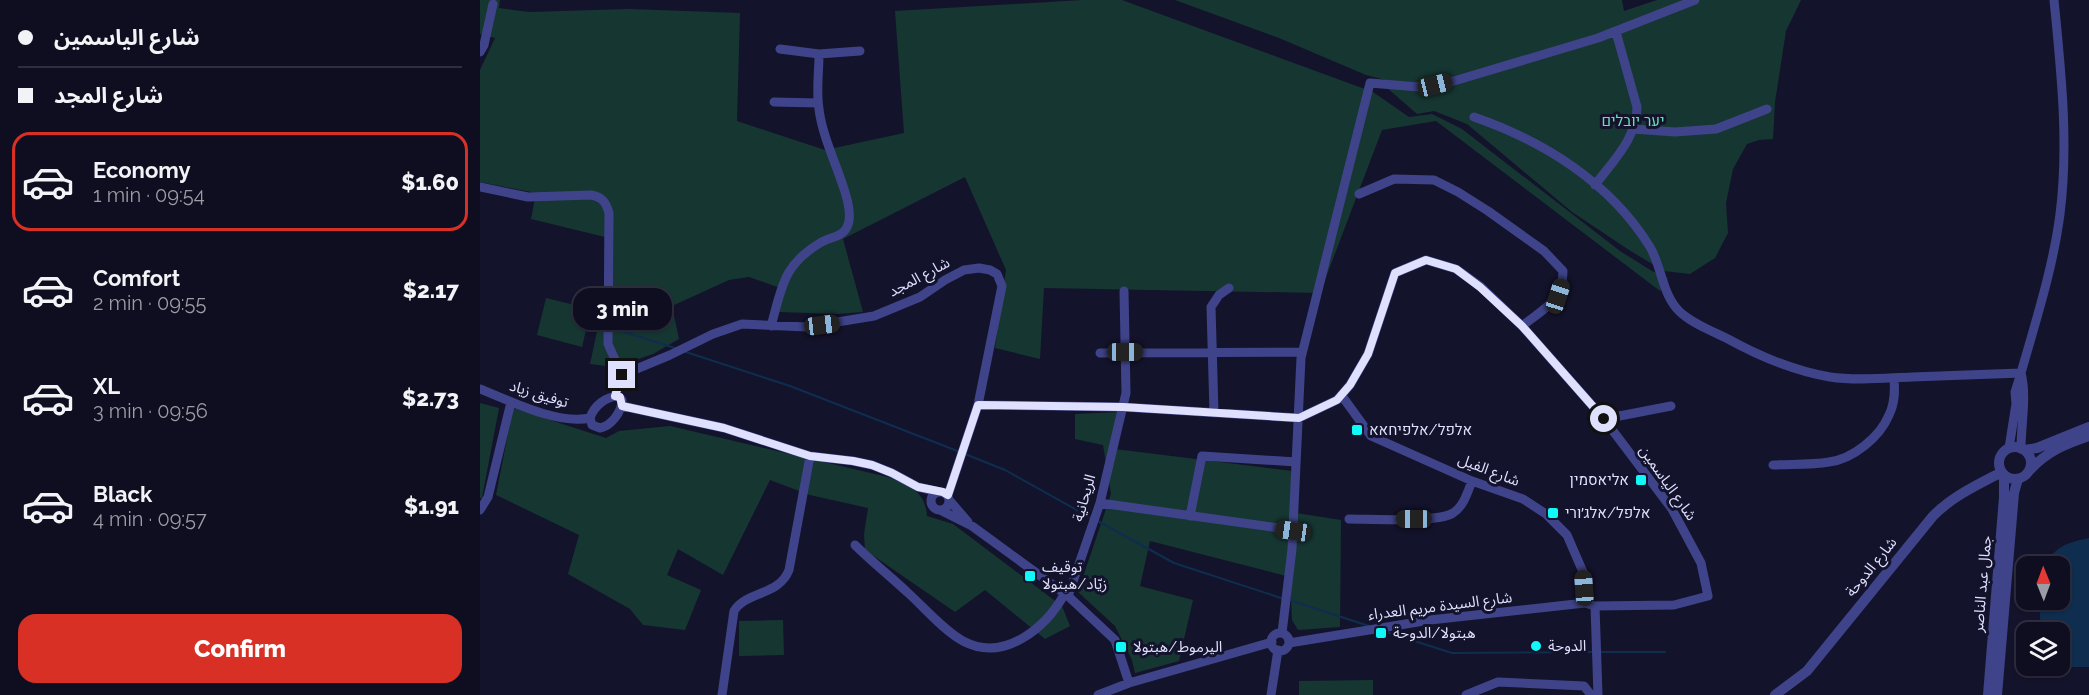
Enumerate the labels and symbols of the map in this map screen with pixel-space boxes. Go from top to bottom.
car [1415,72,1455,98]
park label: יער יובלים [1601,112,1665,130]
street label: شارع المجد [885,253,954,303]
car [1544,276,1572,316]
callout: 3 min [572,288,672,330]
car [803,314,841,336]
car [1107,343,1143,361]
route end [608,361,635,388]
street label: توفيق زياد [507,376,571,412]
route start [1590,405,1617,432]
place label: אלפל/אלפיחאא [1369,421,1472,439]
marker: אלפל/אלפיחאא [1350,423,1364,437]
street label: شارع الياسمين [1633,442,1701,526]
street label: شارع الفيل [1455,450,1523,493]
place label: אליאסמין [1570,471,1629,489]
street label: الريحانية [1069,472,1099,524]
marker: אליאסמין [1634,473,1648,487]
place label: אלפל/אלג׳ורי [1565,504,1650,522]
marker: אלפל/אלג׳ורי [1546,506,1560,520]
car [1396,510,1432,528]
car [1274,520,1312,542]
street label: شارع الدوحة [1842,533,1903,602]
street label: جمال عبد الناصر [1969,535,1995,634]
north arrow [2016,556,2070,610]
place label: توقيف زيّاد/هبتولا [1042,558,1107,593]
marker: توقيف زيّاد/هبتولا [1023,569,1037,583]
car [1574,569,1594,607]
street label: شارع السيدة مريم العدراء [1367,588,1514,627]
place label: هبتولا/الدوحة [1393,624,1476,642]
marker: هبتولا/الدوحة [1374,626,1388,640]
place label: الدوحة [1548,637,1586,655]
place label: اليرموط/هبتولا [1133,638,1222,656]
marker: الدوحة [1529,639,1543,653]
marker: اليرموط/هبتولا [1114,640,1128,654]

